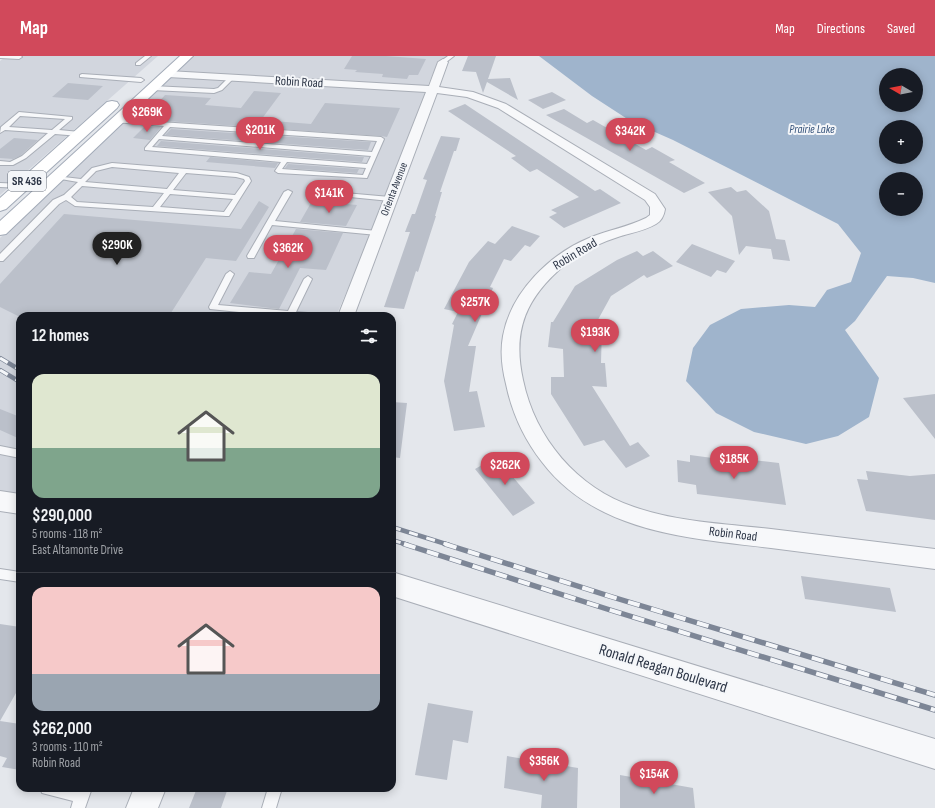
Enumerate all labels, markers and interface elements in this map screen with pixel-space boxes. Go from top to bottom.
text: Map [20,17,48,40]
text: Map [775,20,795,37]
text: Directions [817,20,865,37]
text: Saved [887,20,915,37]
north arrow [879,68,923,112]
map controls [879,68,923,216]
street label: Robin Road [274,73,324,91]
pin: $269K [119,99,175,133]
text: $269K [132,104,162,120]
pin: $201K [232,117,288,151]
pin: $342K [602,118,658,152]
button: + [879,120,923,164]
text: $201K [245,122,275,138]
water label: Prairie Lake [789,122,835,137]
text: $342K [615,123,645,139]
street label: Orienta Avenue [378,161,410,217]
road number: SR 436 [8,171,46,191]
button: − [879,172,923,216]
pin: $141K [301,180,357,214]
text: $141K [314,185,344,201]
pin: $290K [89,232,145,266]
pin: $362K [260,235,316,269]
street label: Robin Road [550,235,600,273]
text: $290K [101,237,133,253]
text: $362K [273,240,303,256]
pin: $257K [447,289,503,323]
text: $257K [460,294,490,310]
pin: $193K [567,319,623,353]
text: $193K [580,324,610,340]
icon: filters [358,325,380,347]
text: 12 homes [32,326,89,346]
icon: home [170,400,242,472]
pin: $185K [706,446,762,480]
text: $185K [719,451,749,467]
pin: $262K [477,452,533,486]
text: $262K [490,457,520,473]
text: $290,000 [32,506,92,526]
street label: Robin Road [708,523,758,545]
text: 5 rooms · 118 m² [32,526,103,542]
text: East Altamonte Drive [32,542,123,558]
icon: home [170,613,242,685]
street label: Ronald Reagan Boulevard [596,640,730,698]
text: $262,000 [32,719,92,739]
text: 3 rooms · 110 m² [32,739,103,755]
pin: $356K [516,748,572,782]
text: $356K [529,753,559,769]
text: Robin Road [32,755,80,771]
pin: $154K [626,761,682,795]
text: $154K [639,766,669,782]

